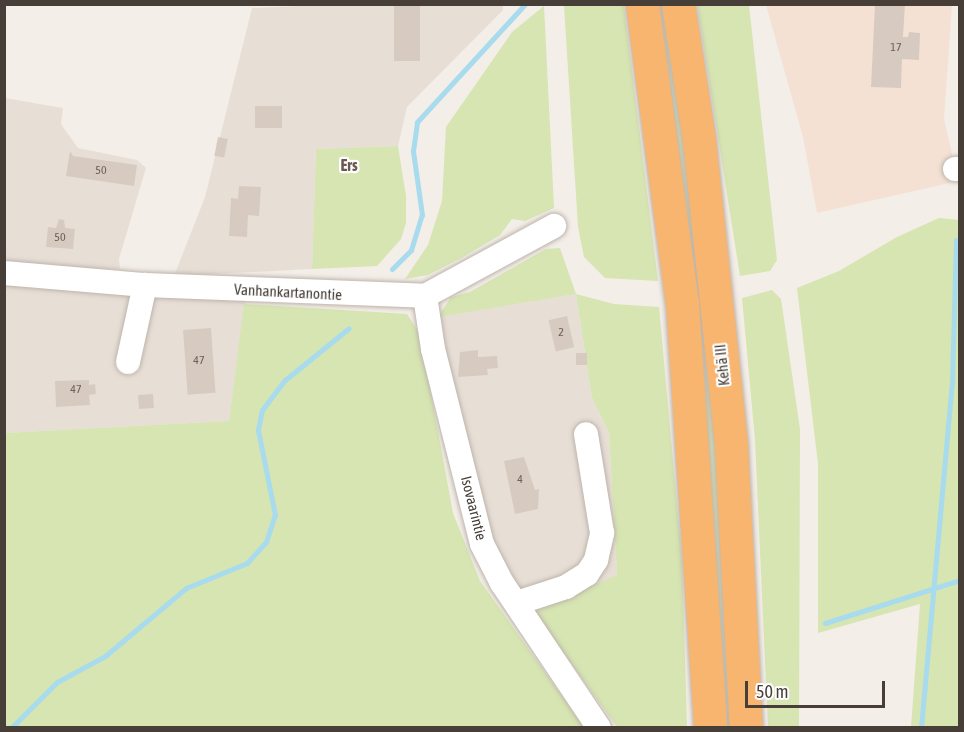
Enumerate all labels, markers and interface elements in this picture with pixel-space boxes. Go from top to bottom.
house number: 17 [890,41,902,55]
district label: Ers [340,155,358,175]
house number: 50 [95,164,107,178]
house number: 50 [54,231,66,245]
street label: Vanhankartanontie [234,280,342,304]
house number: 2 [558,326,564,340]
street label: Kehä III [711,343,733,387]
house number: 47 [193,354,205,368]
house number: 47 [70,383,82,397]
house number: 4 [517,473,523,487]
street label: Isovaarintie [457,474,491,542]
scale bar [748,669,888,707]
text: 50 m [756,681,788,702]

